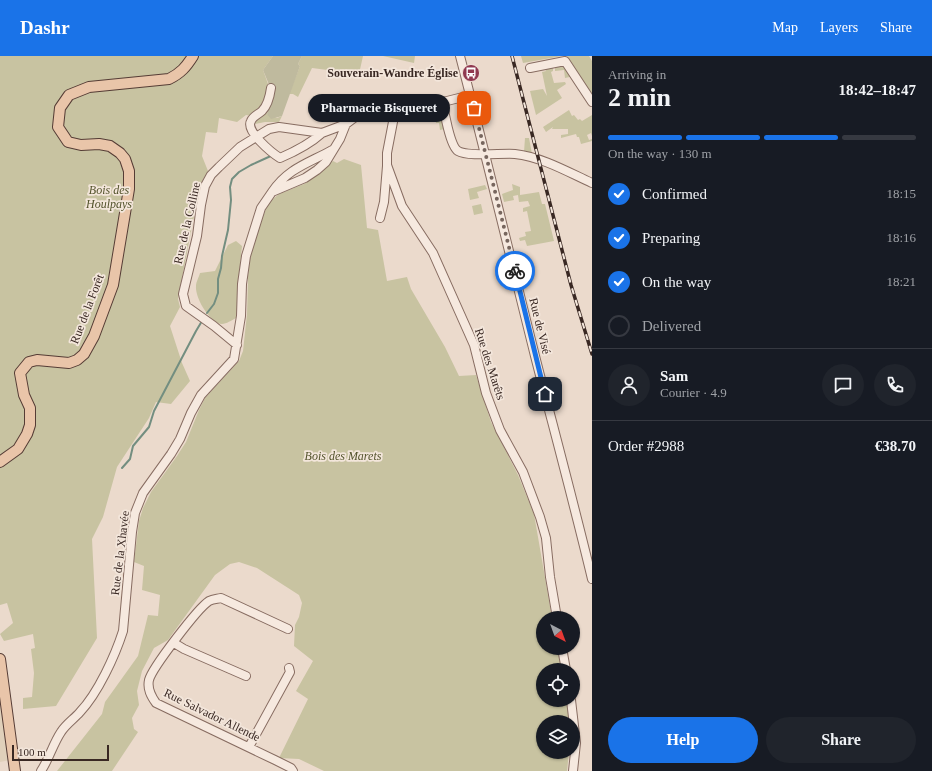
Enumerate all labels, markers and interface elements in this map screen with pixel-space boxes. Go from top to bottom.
text: Dashr [20,17,70,38]
text: Map [772,20,798,35]
text: Layers [820,20,858,35]
text: Share [880,20,912,35]
bus stop icon: Souverain-Wandre Église [461,63,481,83]
place label: Souverain-Wandre Église [327,66,459,80]
text: Arriving in [608,67,666,82]
text: 18:42–18:47 [839,82,916,98]
text: 2 min [608,83,671,112]
pin [457,91,491,125]
callout: Pharmacie Bisqueret [308,94,450,122]
icon: bag [463,97,485,119]
text: Pharmacie Bisqueret [321,100,437,115]
text: On the way · 130 m [608,146,712,161]
street label: Rue de la Colline [171,181,203,265]
park label: Bois des Houlpays [85,183,132,211]
icon: check [608,183,630,205]
text: Confirmed [642,186,707,202]
text: 18:15 [886,186,916,201]
icon: check [608,227,630,249]
text: Preparing [642,230,700,246]
text: 18:16 [886,230,916,245]
courier [495,251,535,291]
icon: bike [504,260,526,282]
street label: Rue de la Forêt [67,271,107,346]
icon: check [608,271,630,293]
text: On the way [642,274,711,290]
text: 18:21 [886,274,916,289]
street label: Rue de Visé [526,296,554,356]
text: Delivered [642,318,701,334]
street label: Rue des Marêts [472,326,508,402]
button: person [608,364,650,406]
button: chat [822,364,864,406]
button: phone [874,364,916,406]
text: Sam [660,368,688,384]
pin [528,377,562,411]
icon: home [534,383,556,405]
text: Courier · 4.9 [660,385,727,400]
text: Order #2988 [608,438,684,454]
text: €38.70 [875,438,916,454]
park label: Bois des Marets [305,449,382,463]
street label: Rue de la Xhavée [108,510,132,596]
north arrow [536,611,580,655]
map controls [536,611,580,759]
button: locate [536,663,580,707]
street label: Rue Salvador Allende [162,686,262,744]
button: layers [536,715,580,759]
button: Help [608,717,758,763]
button: Share [766,717,916,763]
scale bar [12,743,109,762]
text: 100 m [18,746,46,758]

